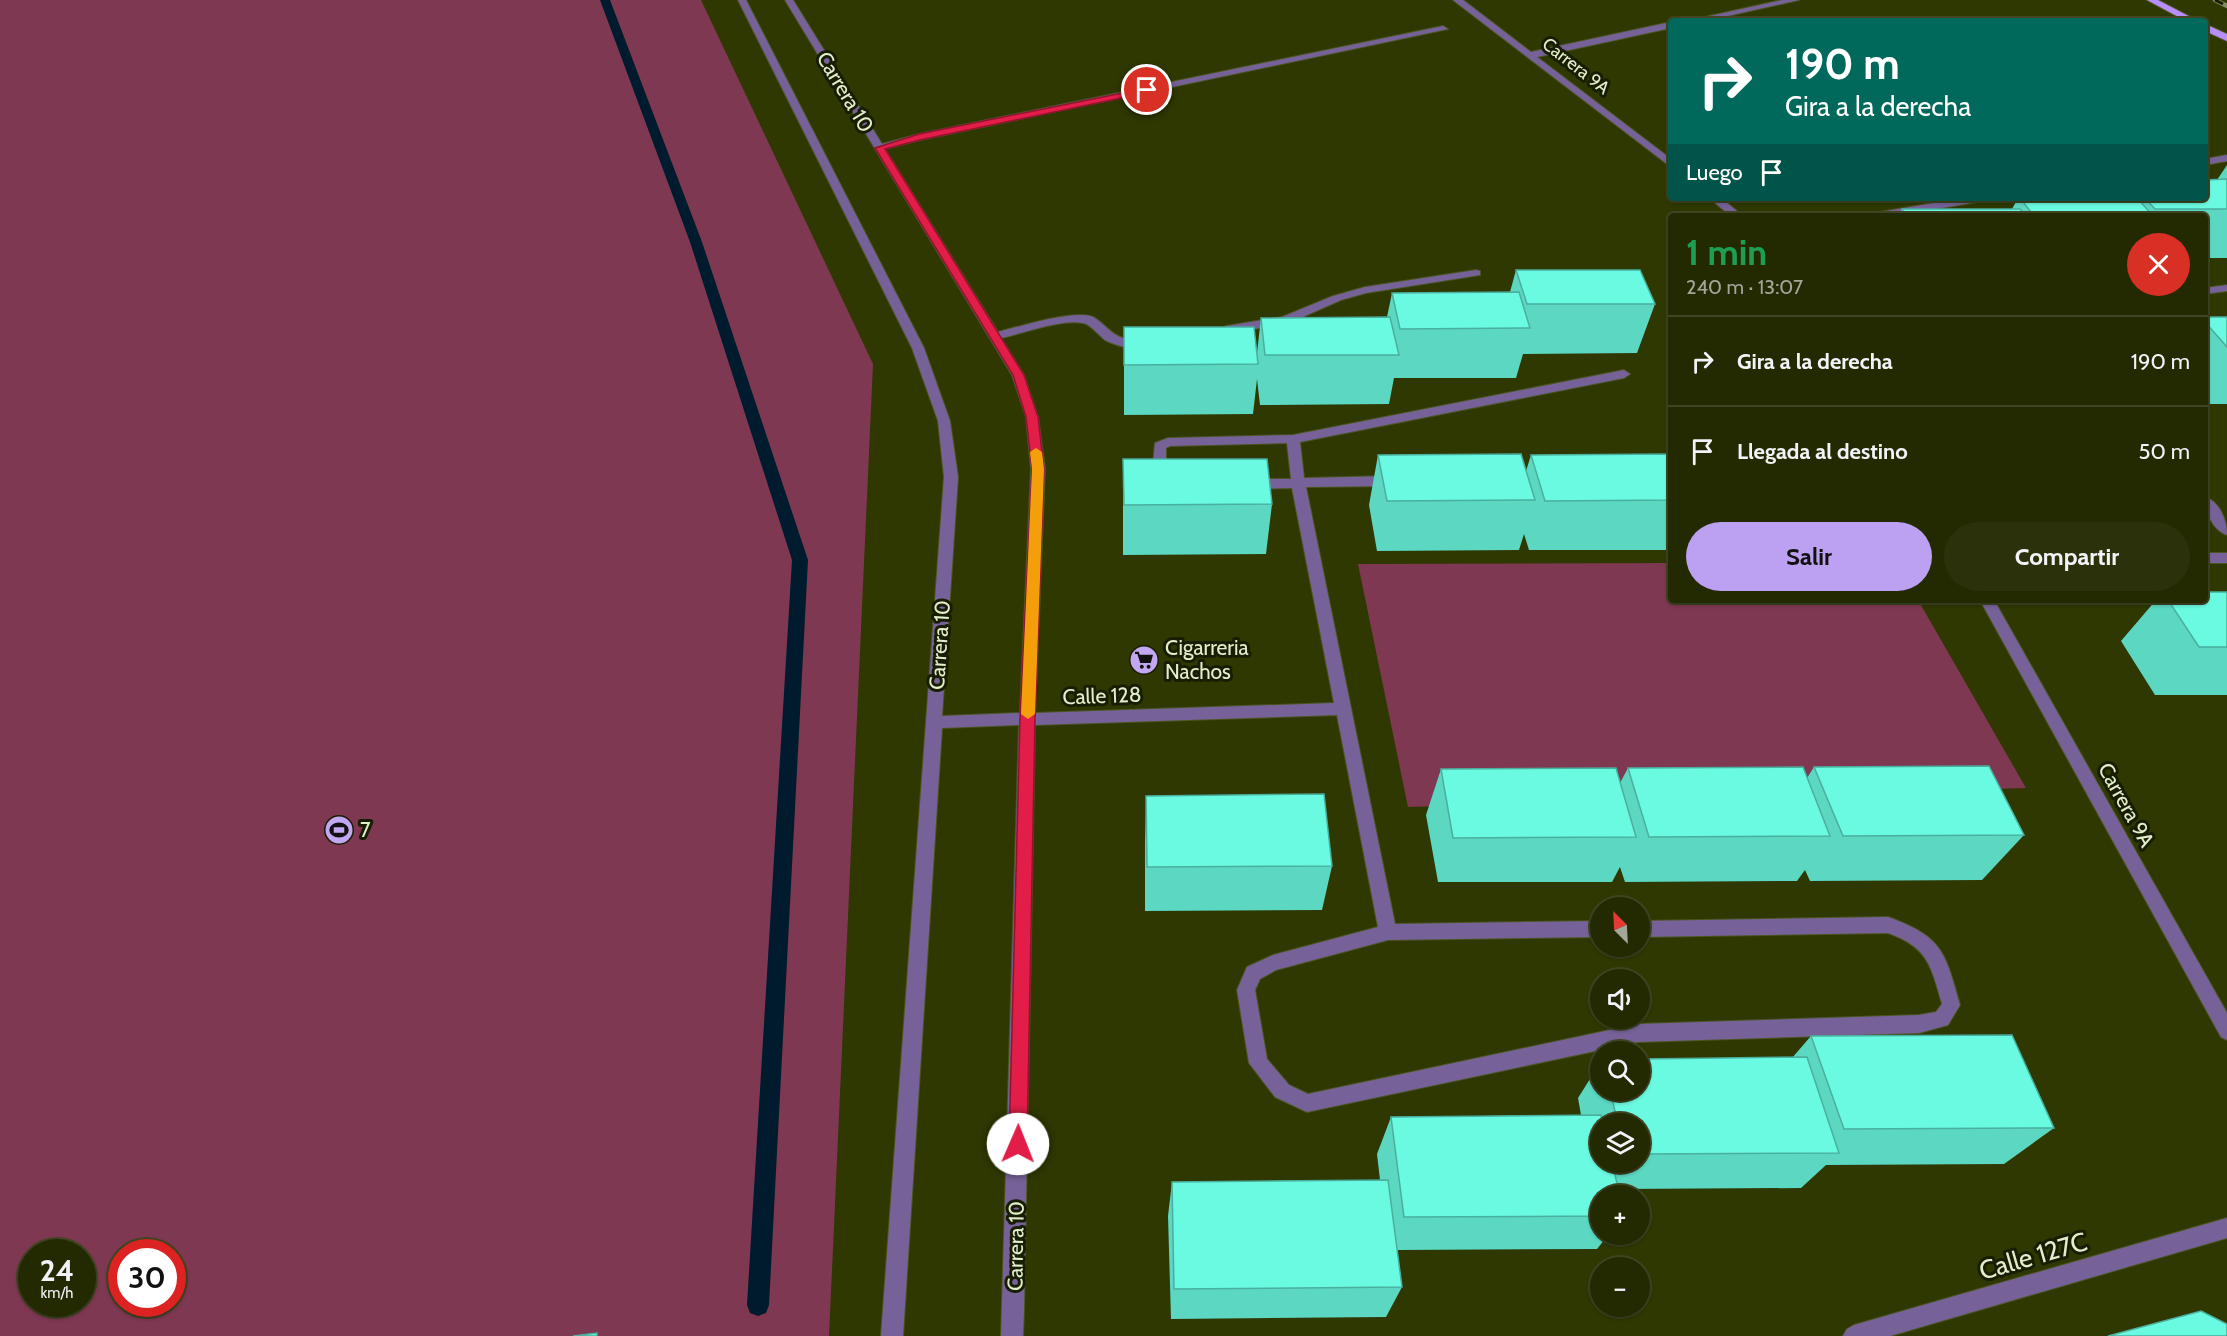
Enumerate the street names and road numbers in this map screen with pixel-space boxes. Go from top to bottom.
street label: Carrera 9A [1538,33,1614,99]
street label: Carrera 10 [812,47,879,137]
street label: Carrera 10 [924,599,955,691]
street label: Calle 128 [1062,682,1142,709]
street label: Carrera 9A [2093,758,2160,851]
street label: Carrera 10 [1002,1201,1029,1291]
street label: Calle 127C [1975,1225,2091,1287]

